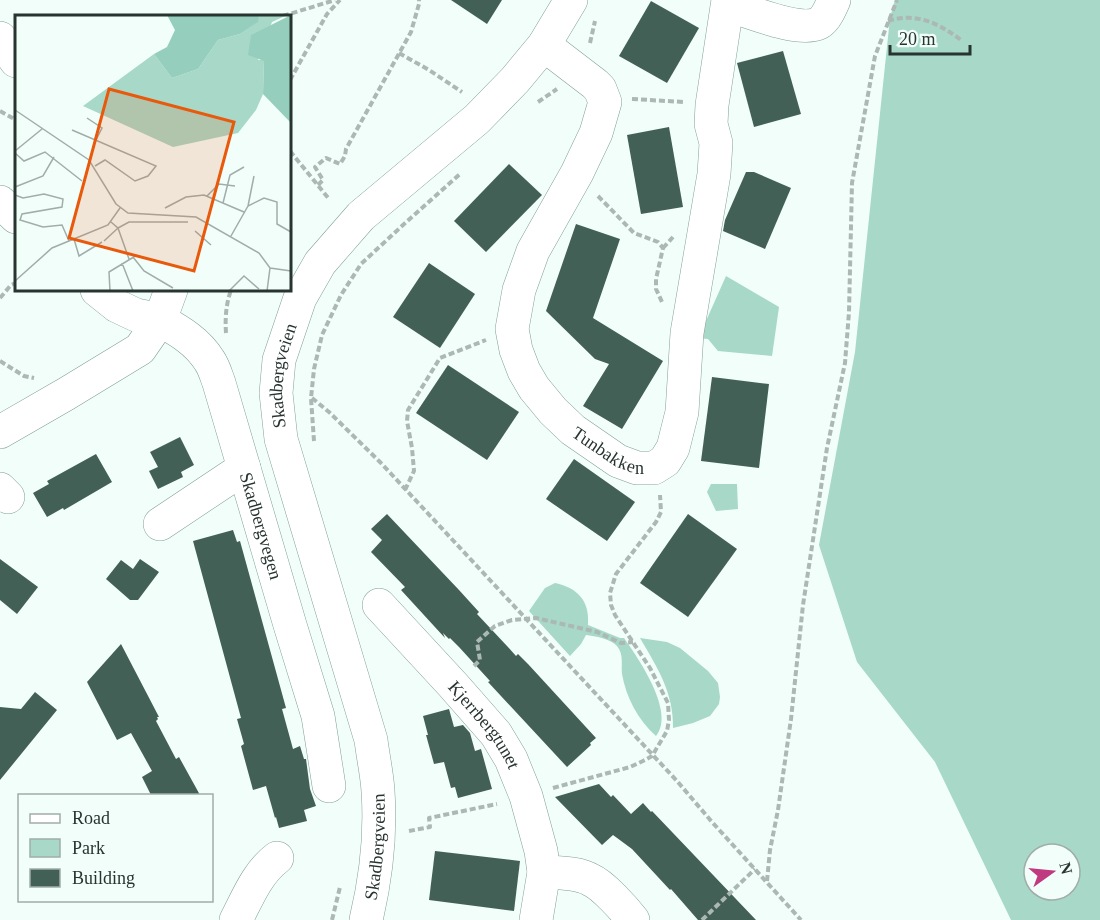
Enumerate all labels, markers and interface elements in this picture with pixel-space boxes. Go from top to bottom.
inset map [15,15,291,291]
scale bar [890,18,970,56]
text: 20 m [899,29,936,49]
street label: Skadbergveien [266,321,301,429]
street label: Tunbakken [569,423,644,478]
street label: Skadbergvegen [236,470,286,582]
street label: Kjerrbergtunet [444,677,524,772]
street label: Skadbergveien [361,793,389,902]
legend [18,794,213,902]
text: Road [72,808,110,828]
text: Park [72,838,105,858]
north arrow [1022,842,1082,902]
text: N [1056,860,1076,876]
text: Building [72,868,135,888]

